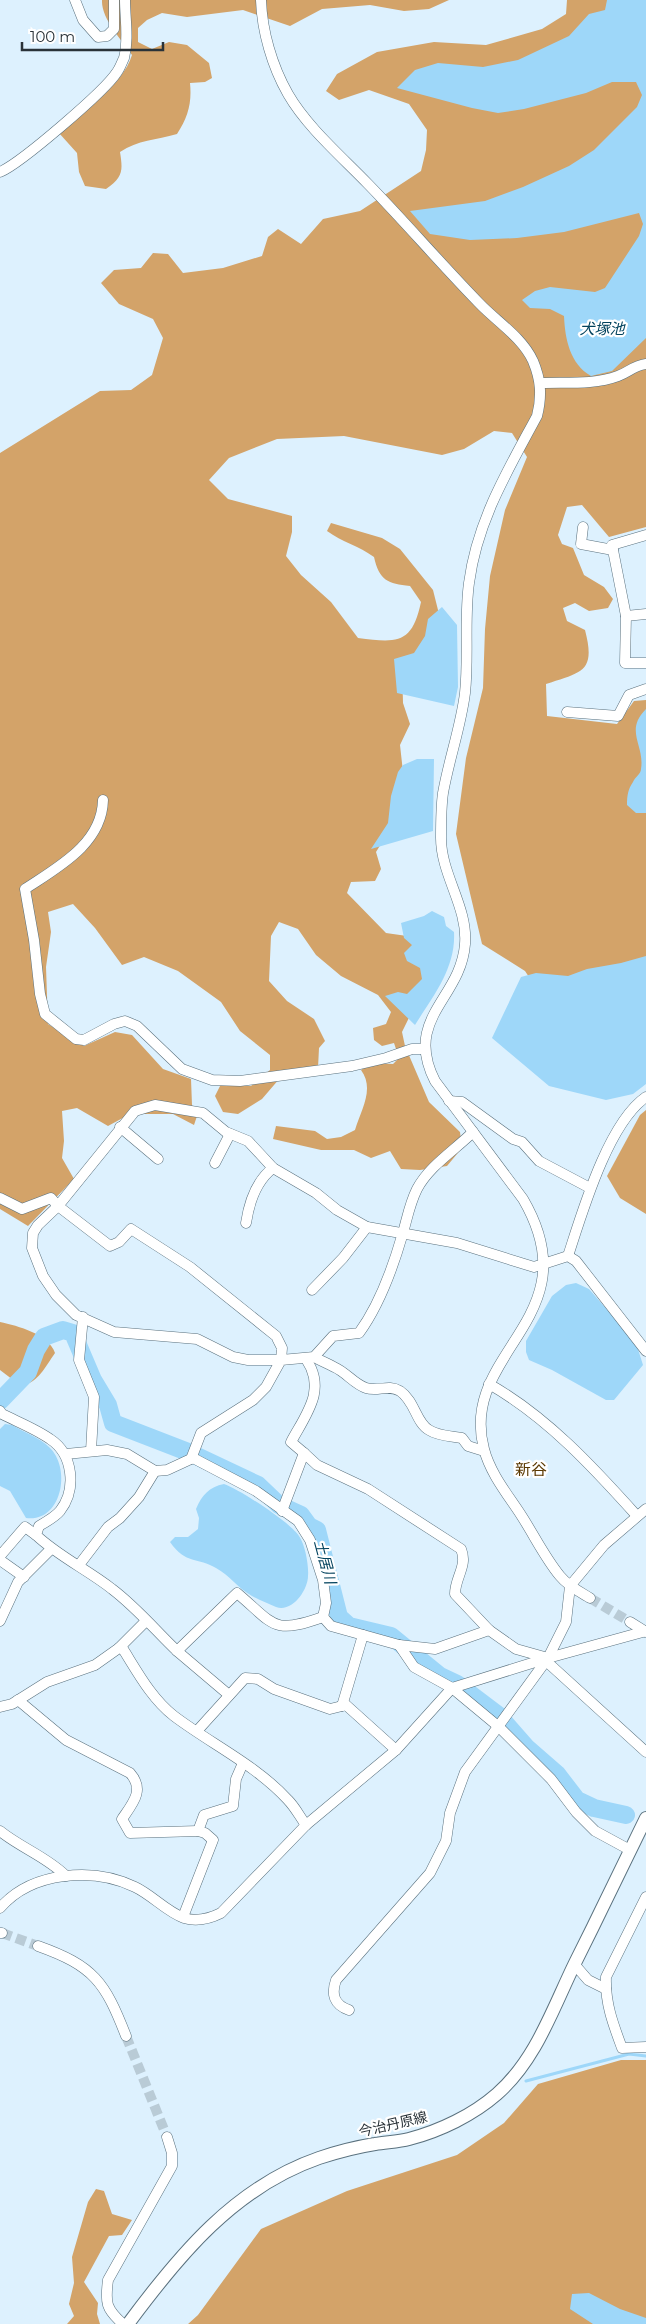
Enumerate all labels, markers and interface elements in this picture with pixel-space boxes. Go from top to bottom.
scale bar [22,20,164,52]
text: 100 m [30,27,75,46]
water label: 犬塚池 [579,319,626,338]
district label: 新谷 [515,1460,547,1479]
water label: 土居川 [310,1538,341,1588]
street label: 今治丹原線 [357,2107,429,2141]

